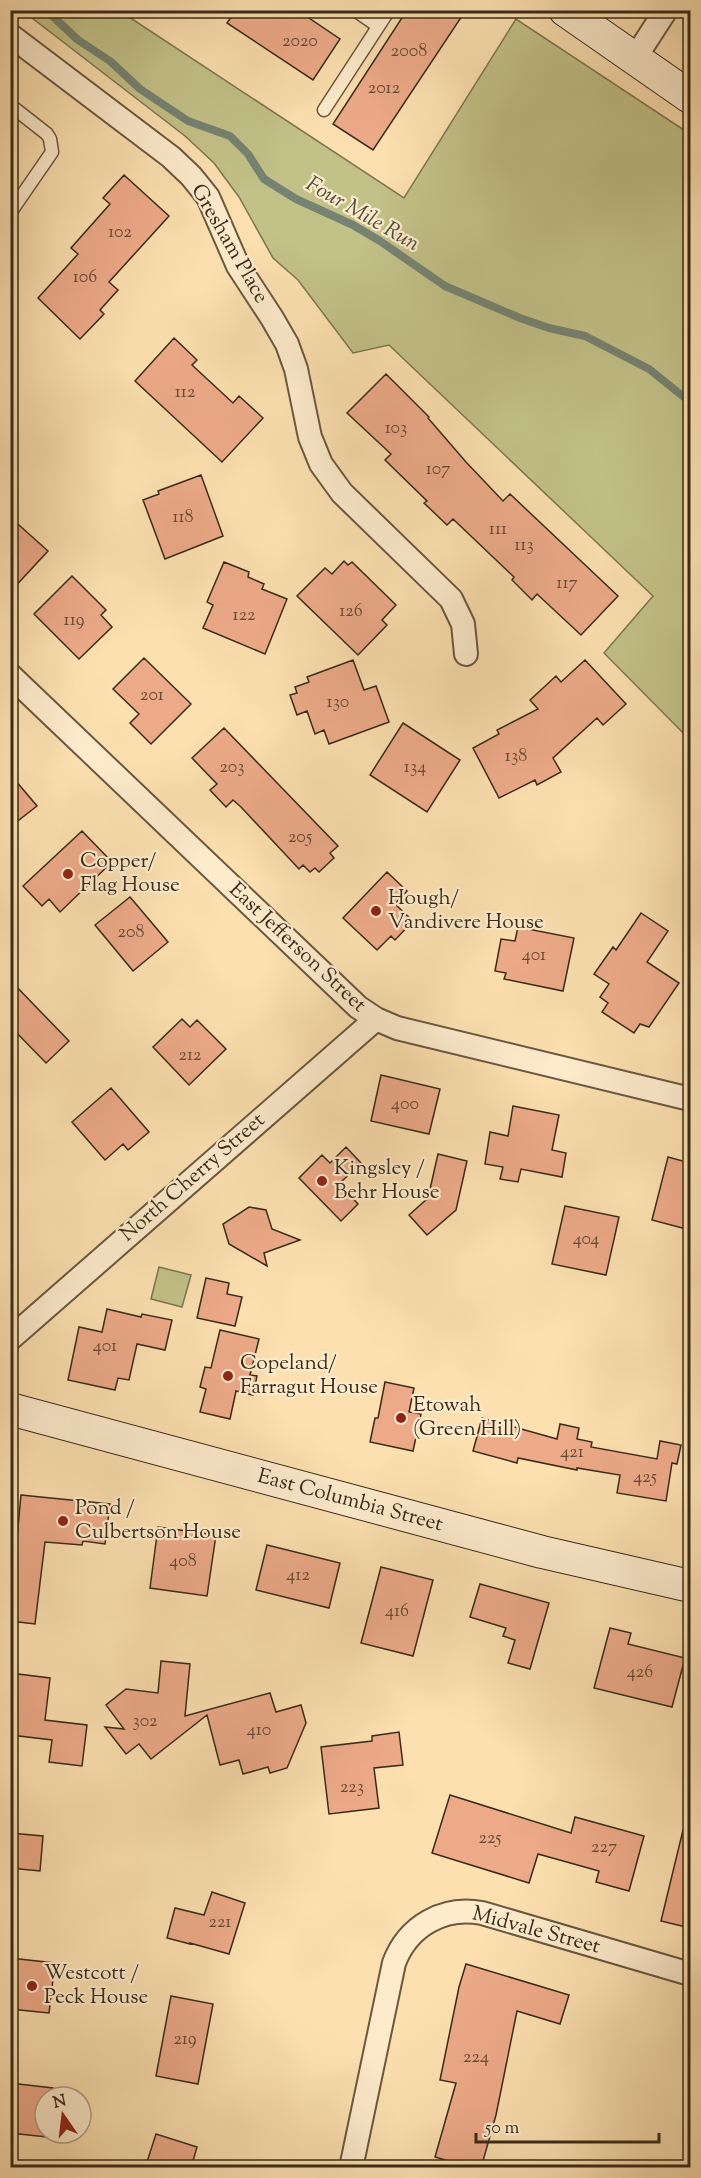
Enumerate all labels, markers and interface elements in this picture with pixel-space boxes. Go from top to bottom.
house number: 2020 [282,29,318,55]
house number: 2008 [391,39,427,65]
house number: 2012 [368,76,401,102]
water label: Four Mile Run [299,169,425,261]
street label: Gresham Place [183,179,275,309]
house number: 102 [108,220,132,246]
house number: 106 [73,265,97,291]
house number: 112 [175,380,196,406]
house number: 103 [385,416,407,442]
house number: 107 [426,457,450,483]
house number: 118 [172,505,194,531]
house number: 111 [489,517,507,543]
house number: 113 [514,533,534,559]
house number: 117 [556,571,578,597]
house number: 126 [339,599,363,625]
house number: 122 [233,603,256,629]
house number: 119 [64,608,85,634]
house number: 201 [140,683,164,709]
house number: 130 [327,690,349,716]
house number: 138 [505,744,527,770]
house number: 203 [219,755,245,781]
house number: 134 [404,755,426,781]
house number: 205 [288,825,312,851]
place label: Copper/ Flag House [80,847,180,901]
marker: Copper/ Flag House [61,867,75,881]
street label: East Jefferson Street [221,876,373,1020]
place label: Hough/ Vandivere House [388,884,544,938]
marker: Hough/ Vandivere House [369,904,383,918]
house number: 208 [118,920,144,946]
house number: 401 [522,943,546,969]
house number: 212 [179,1043,202,1069]
house number: 400 [391,1092,419,1118]
street label: North Cherry Street [114,1106,272,1250]
place label: Kingsley / Behr House [334,1154,440,1208]
marker: Kingsley / Behr House [315,1174,329,1188]
house number: 404 [573,1227,599,1253]
house number: 401 [93,1334,117,1360]
place label: Copeland/ Farragut House [240,1349,378,1403]
marker: Copeland/ Farragut House [221,1369,235,1383]
place label: Etowah (Green Hill) [413,1391,521,1445]
marker: Etowah (Green Hill) [394,1411,408,1425]
house number: 421 [560,1440,584,1466]
street label: East Columbia Street [254,1462,446,1540]
house number: 425 [633,1465,657,1491]
place label: Pond / Culbertson House [75,1494,241,1548]
marker: Pond / Culbertson House [56,1514,70,1528]
house number: 408 [169,1549,197,1575]
house number: 412 [286,1563,310,1589]
house number: 416 [385,1599,409,1625]
house number: 426 [627,1660,653,1686]
house number: 302 [133,1709,158,1735]
house number: 410 [247,1718,271,1744]
house number: 223 [340,1775,364,1801]
house number: 225 [478,1826,502,1852]
house number: 227 [591,1835,617,1861]
street label: Midvale Street [469,1899,603,1963]
house number: 221 [209,1910,231,1936]
place label: Westcott / Peck House [44,1959,148,2013]
marker: Westcott / Peck House [25,1979,39,1993]
house number: 219 [173,2027,197,2053]
house number: 224 [463,2045,489,2071]
north arrow [33,2085,93,2145]
text: N [51,2090,69,2116]
scale bar [476,2106,659,2144]
text: 50 m [484,2116,520,2142]

